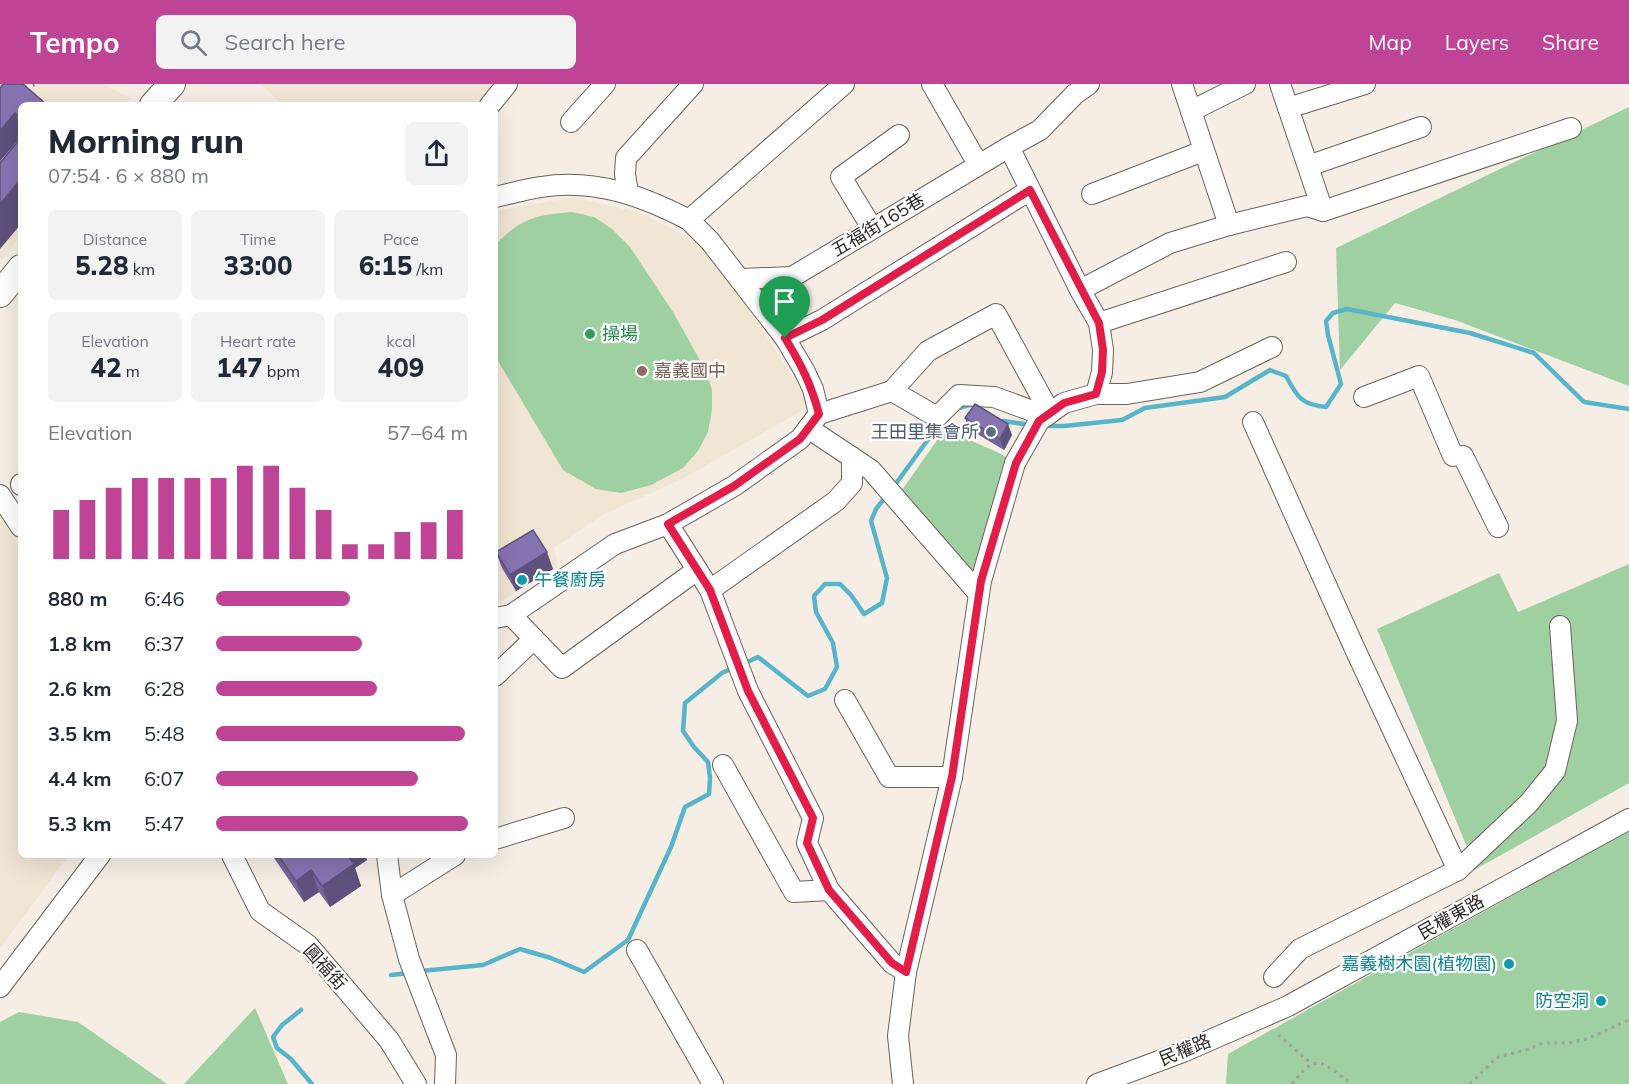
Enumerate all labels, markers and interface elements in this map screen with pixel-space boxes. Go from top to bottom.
search box [156,15,576,69]
text: Tempo [30,25,120,60]
icon: search [177,26,210,59]
text: Search here [225,28,346,56]
text: Map [1369,29,1412,55]
text: Layers [1445,29,1509,55]
text: Share [1542,29,1599,55]
text: Morning run [48,120,244,161]
button: share [405,122,468,185]
text: 07:54 · 6 × 880 m [48,163,209,188]
street label: 五福街165巷 [827,188,928,261]
text: Distance [83,229,147,249]
text: Time [240,229,276,249]
text: Pace [383,229,419,249]
text: 5.28 [75,249,129,282]
text: 33:00 [223,249,293,282]
text: 6:15 [359,249,412,282]
text: km [129,259,155,279]
text: /km [412,259,443,279]
pin [759,276,810,338]
icon: arrive [768,285,801,318]
place label: 操場 [602,322,638,345]
marker: 操場 [583,327,597,341]
text: Elevation [81,331,149,351]
text: Heart rate [220,331,296,351]
text: kcal [386,331,416,351]
text: 42 [90,351,121,384]
text: 147 [216,351,263,384]
text: 409 [378,351,424,384]
place label: 嘉義國中 [654,359,726,382]
text: m [121,361,140,381]
text: bpm [263,361,300,381]
marker: 嘉義國中 [635,364,649,378]
text: Elevation [48,420,133,445]
text: 57–64 m [387,420,468,445]
place label: 王田里集會所 [871,420,979,443]
marker: 王田里集會所 [984,425,998,439]
place label: 午餐廚房 [534,568,606,591]
marker: 午餐廚房 [515,573,529,587]
text: 880 m [48,586,107,611]
text: 6:46 [144,586,185,611]
text: 1.8 km [48,631,111,656]
text: 6:37 [144,631,185,656]
text: 2.6 km [48,676,111,701]
text: 6:28 [144,676,185,701]
text: 3.5 km [48,721,111,746]
text: 5:48 [144,721,185,746]
text: 4.4 km [48,766,111,791]
text: 6:07 [144,766,185,791]
text: 5.3 km [48,811,111,836]
text: 5:47 [144,811,185,836]
street label: 民權東路 [1414,889,1488,944]
street label: 圓福街 [299,939,352,994]
place label: 嘉義樹木園(植物園) [1342,952,1497,975]
marker: 嘉義樹木園(植物園) [1502,957,1516,971]
place label: 防空洞 [1535,989,1589,1012]
marker: 防空洞 [1594,994,1608,1008]
street label: 民權路 [1155,1029,1214,1070]

